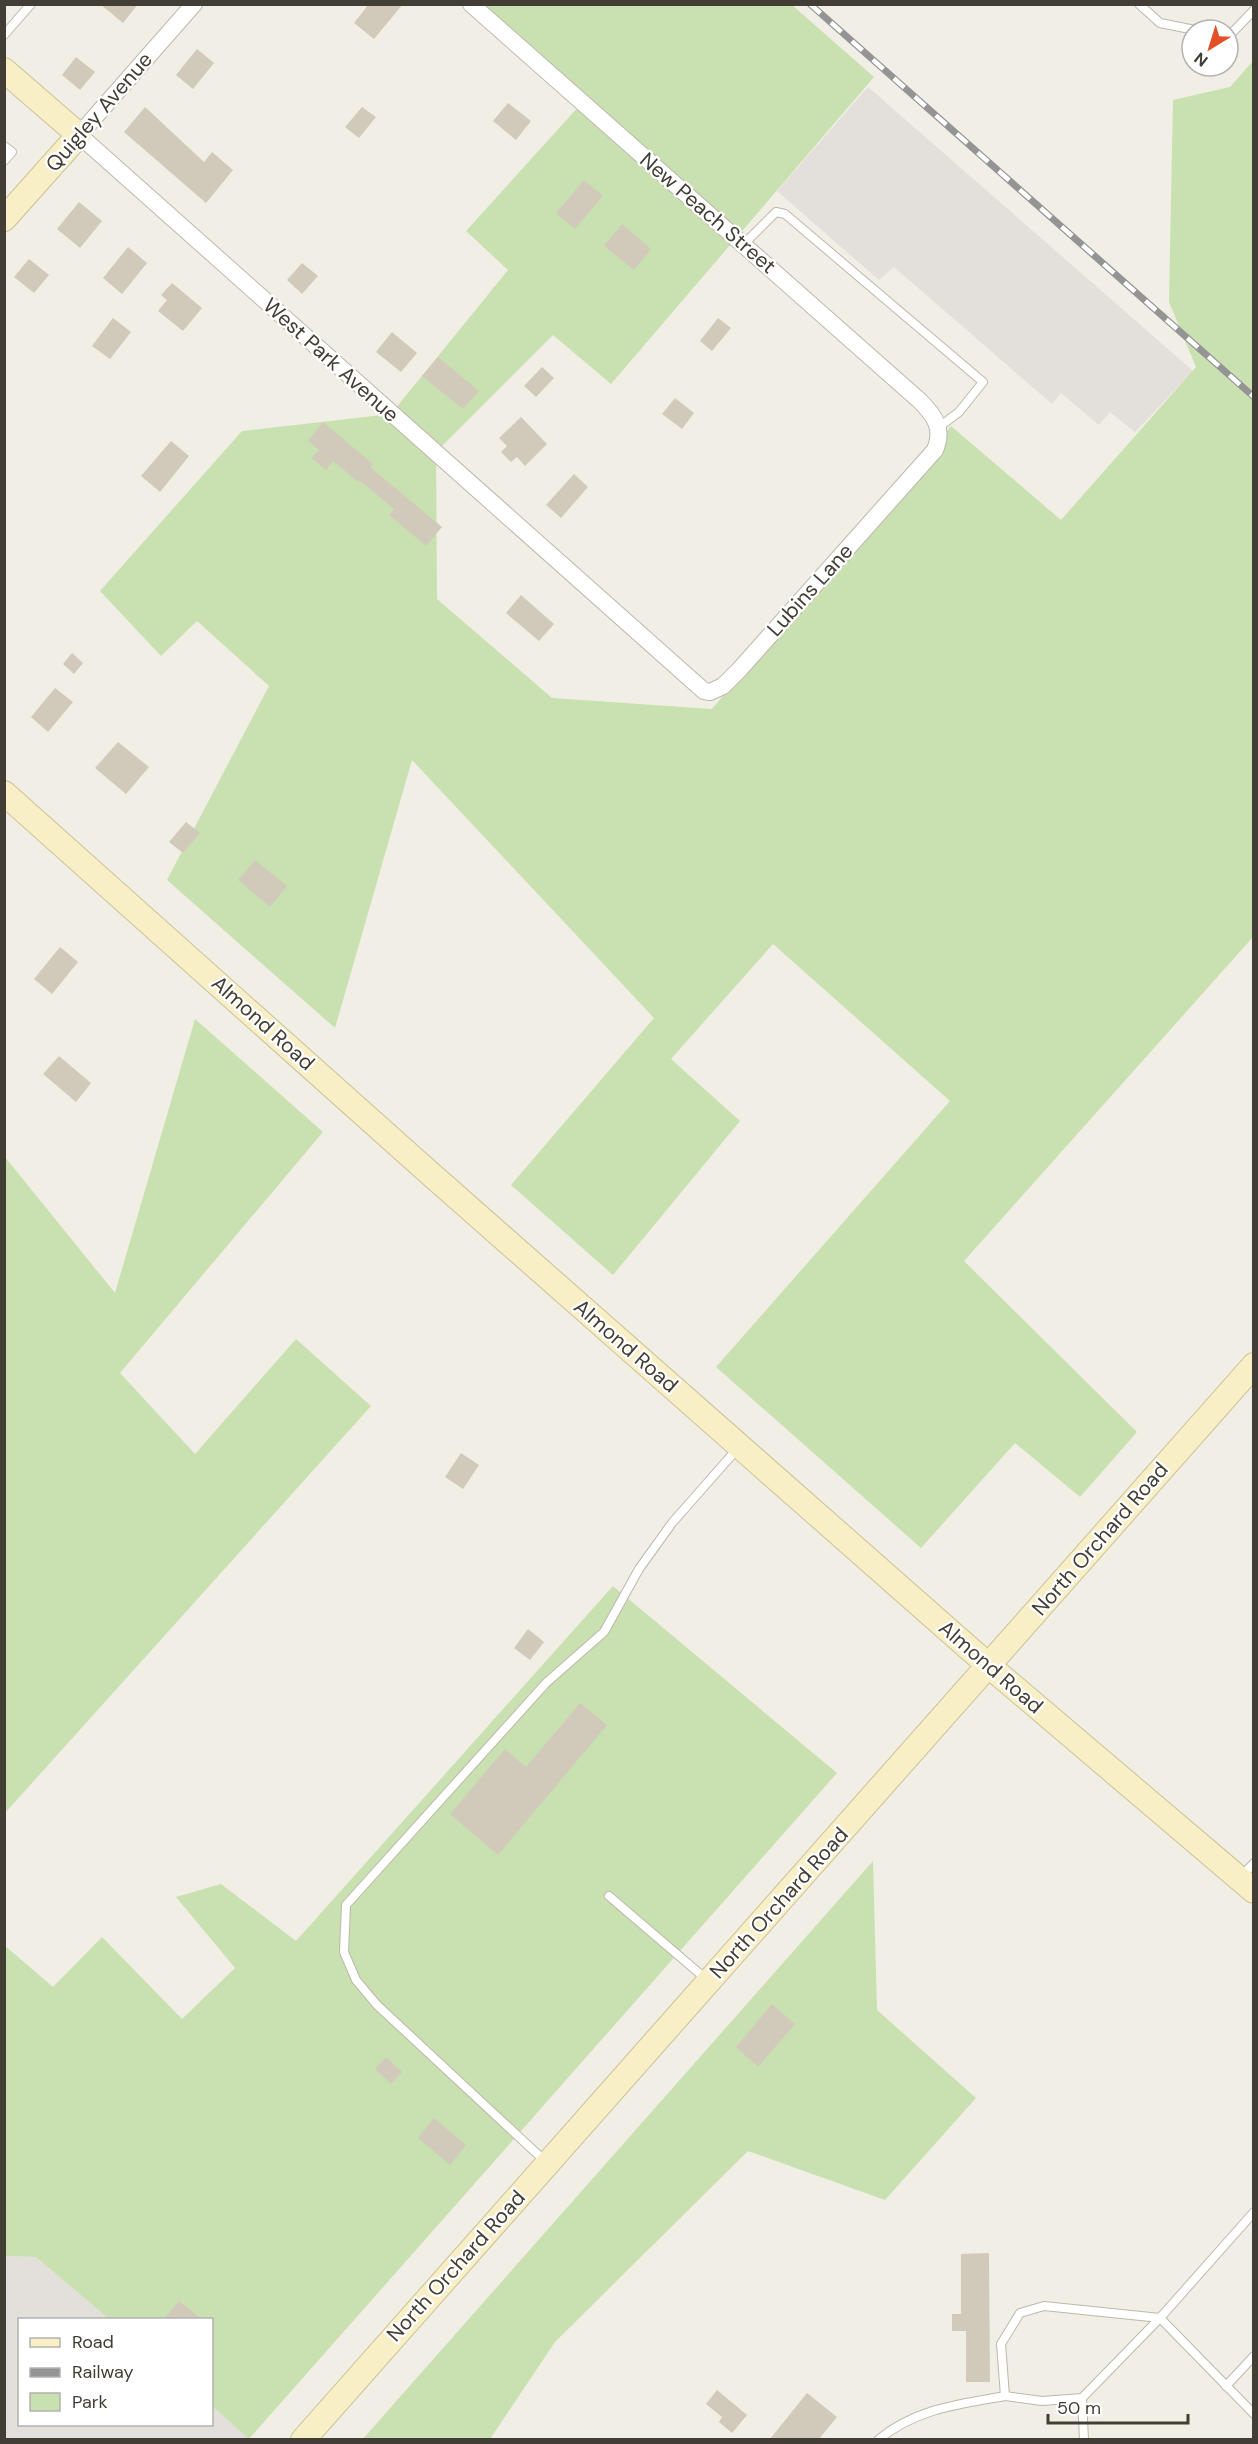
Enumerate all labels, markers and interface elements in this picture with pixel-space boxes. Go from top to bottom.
north arrow [1180,18,1240,78]
street label: Quigley Avenue [39,46,159,178]
text: N [1190,48,1212,71]
street label: New Peach Street [634,146,782,280]
street label: West Park Avenue [257,292,405,428]
street label: Lubins Lane [761,538,859,642]
street label: Almond Road [206,969,320,1077]
street label: Almond Road [568,1293,684,1399]
street label: North Orchard Road [1026,1456,1174,1622]
street label: Almond Road [933,1614,1049,1720]
street label: North Orchard Road [703,1821,855,1985]
street label: North Orchard Road [380,2184,532,2348]
legend [18,2318,213,2426]
text: Road [72,2330,114,2354]
text: Railway [72,2360,134,2384]
scale bar [1048,2387,1188,2425]
text: Park [72,2390,108,2414]
text: 50 m [1057,2396,1101,2420]

